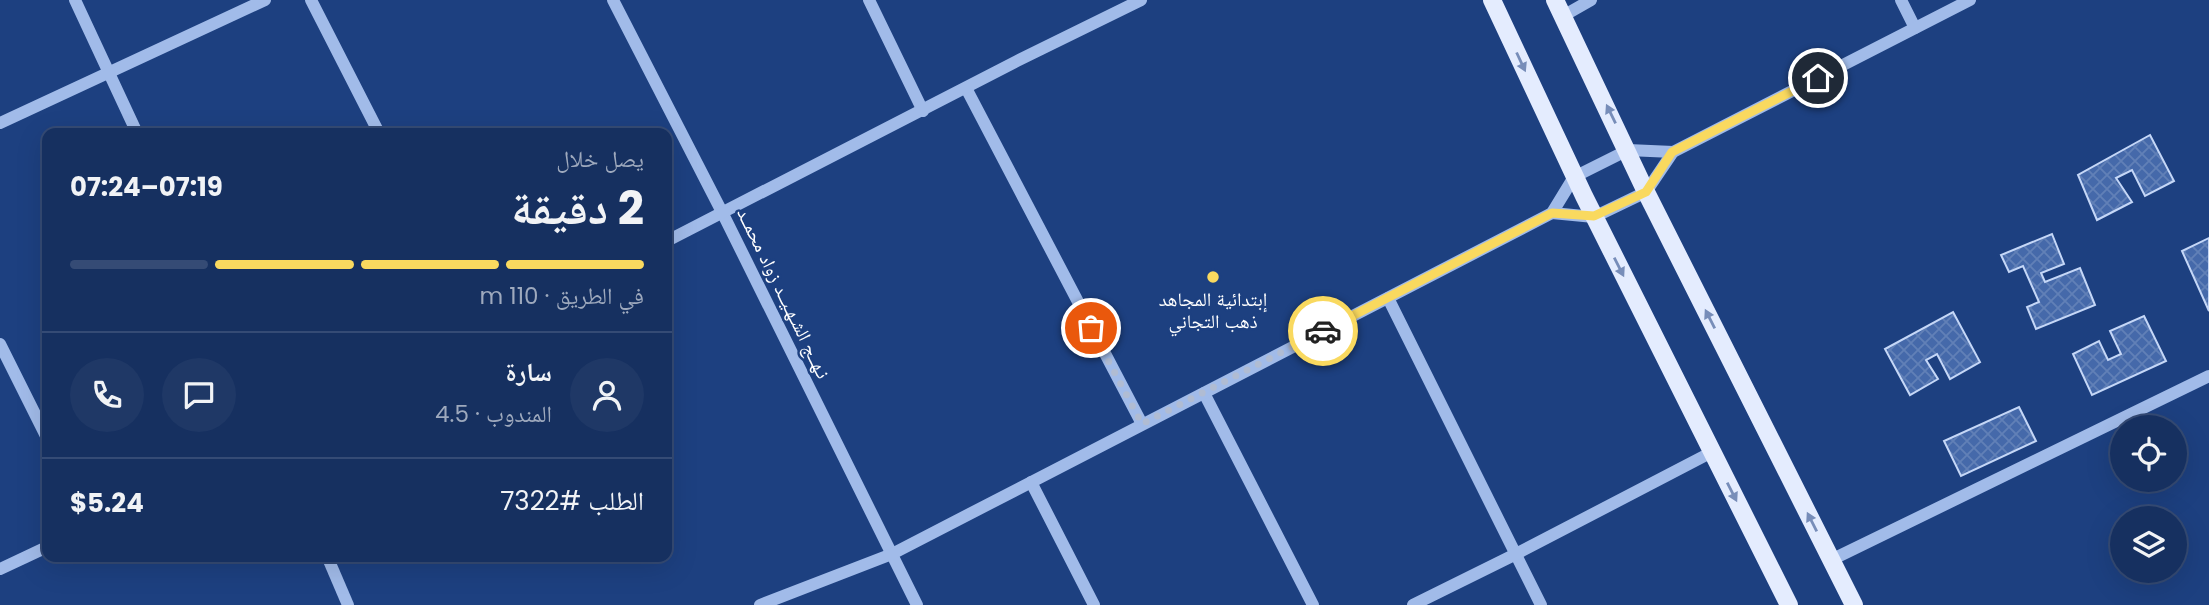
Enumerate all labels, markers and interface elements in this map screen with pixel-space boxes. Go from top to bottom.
pin [1788,48,1848,108]
one-way arrow [1515,52,1526,72]
icon: home [1799,59,1837,97]
one-way arrow [1605,104,1616,124]
text: يصل خلال [556,143,644,175]
text: 07:19–07:24 [70,169,223,205]
text: 2 دقيقة [511,176,644,240]
street label: نـهــج الشـهـيــد زواد محمــد [730,203,837,383]
one-way arrow [1614,257,1625,277]
marker: إبتدائية المجاهد ذهب التجاني [1205,269,1221,285]
text: في الطريق · 110 m [479,280,644,312]
place label: إبتدائية المجاهد ذهب التجاني [1159,286,1267,337]
courier [1288,296,1358,366]
pin [1061,298,1121,358]
icon: bag [1072,309,1110,347]
one-way arrow [1704,309,1715,329]
icon: car [1304,312,1342,350]
text: سارة [505,354,552,390]
button: phone [70,358,144,432]
button: chat [162,358,236,432]
button: person [570,358,644,432]
text: المندوب · 4.5 [435,398,552,430]
map controls [2110,415,2187,583]
button: locate [2110,415,2187,492]
one-way arrow [1727,482,1738,502]
text: الطلب #7322 [500,483,644,519]
text: $5.24 [70,485,144,521]
button: layers [2110,506,2187,583]
one-way arrow [1806,512,1817,532]

